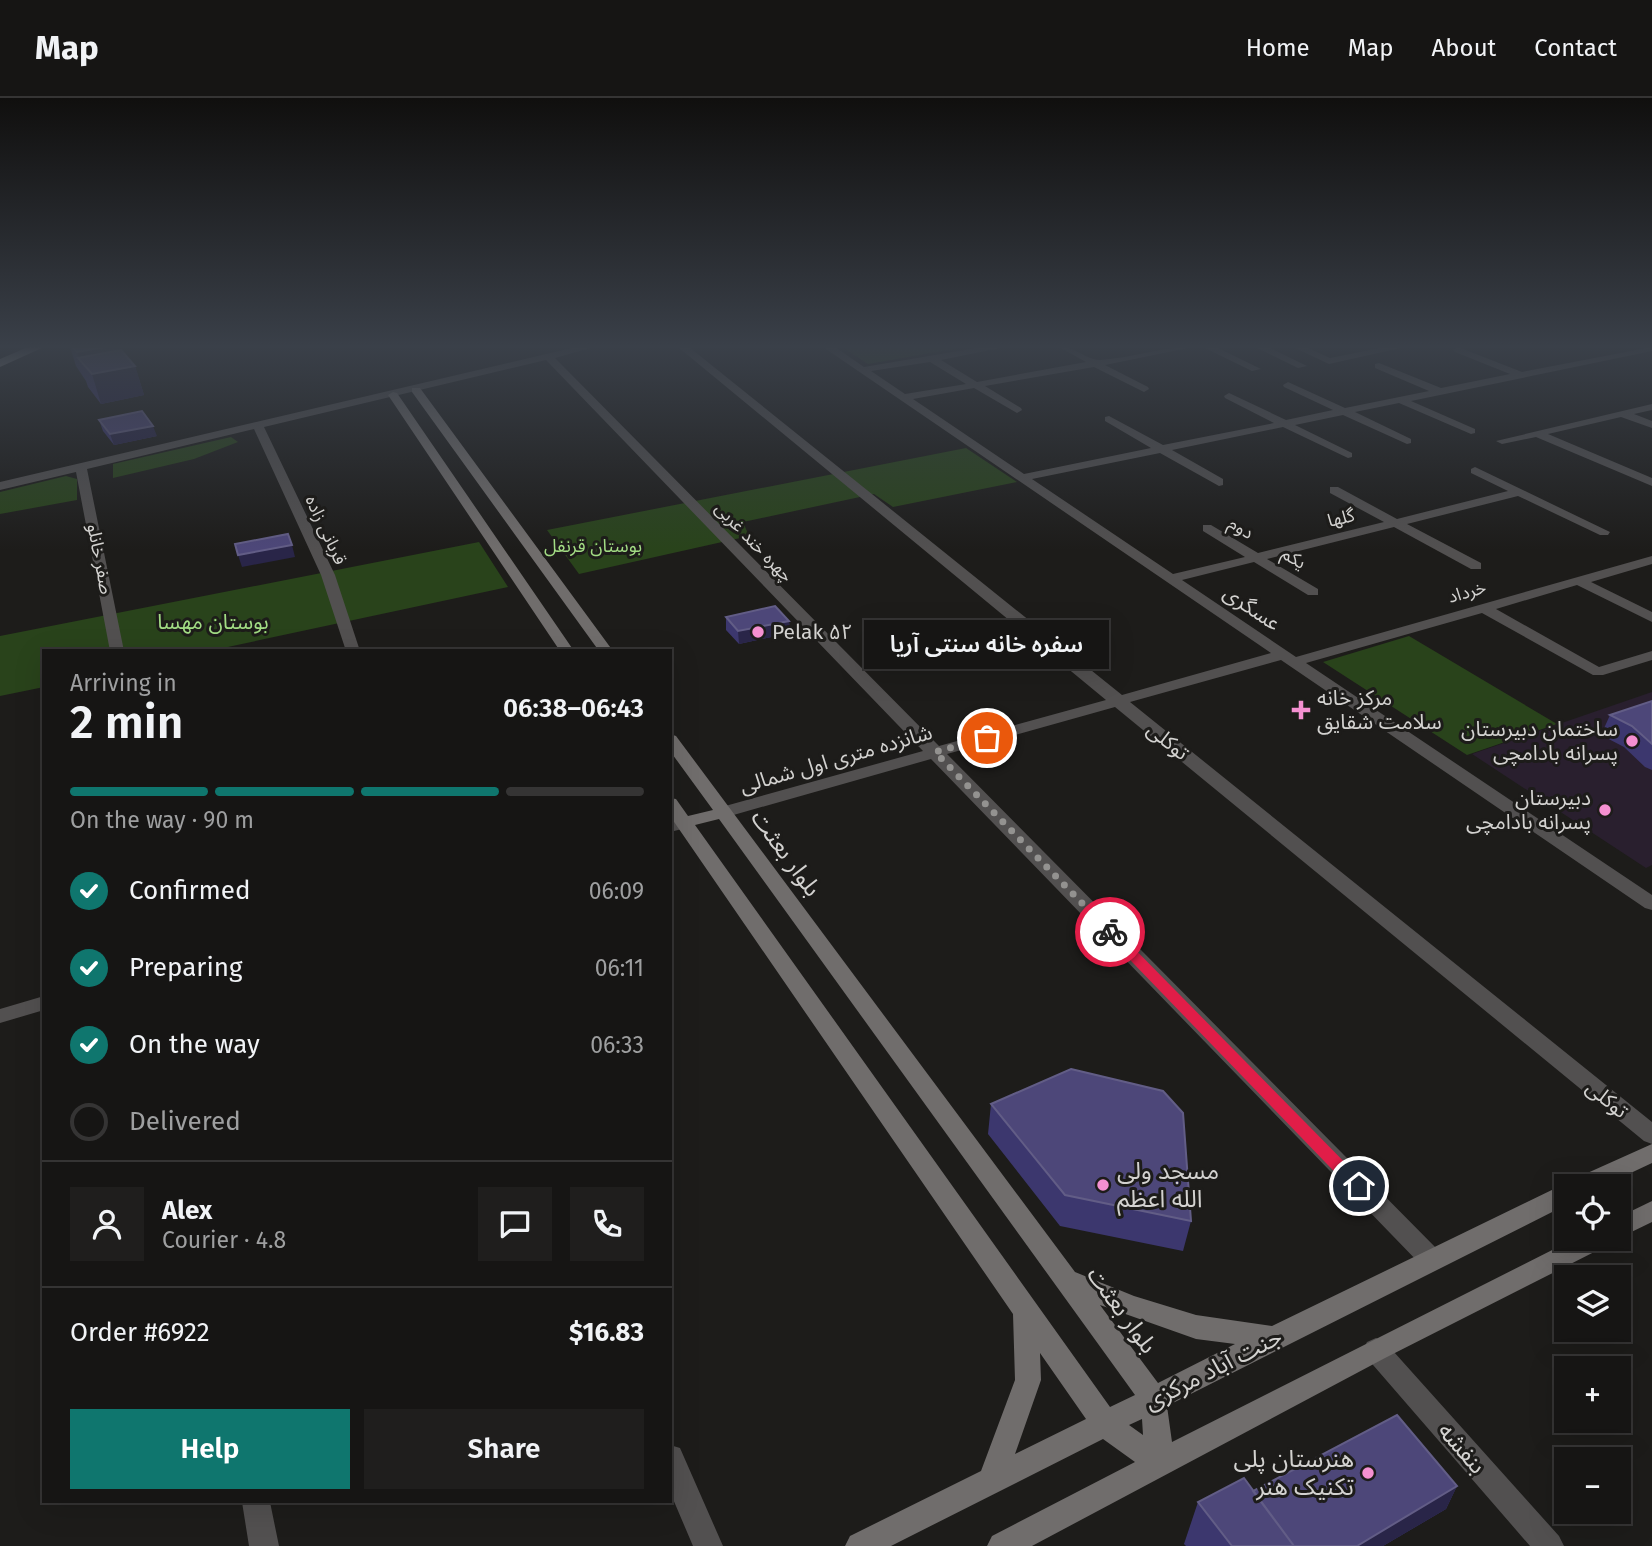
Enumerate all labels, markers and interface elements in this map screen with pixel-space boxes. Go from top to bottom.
text: Map [35,28,99,68]
text: Home [1246,34,1310,62]
text: Map [1348,34,1394,62]
text: About [1432,34,1496,62]
text: Contact [1534,34,1617,62]
street label: قربانی زاده [300,492,352,568]
street label: چهره خند غربی [710,497,798,587]
street label: گلها [1325,504,1357,532]
street label: دوم [1223,512,1258,547]
street label: صفر خانلو [82,522,118,596]
park label: بوستان قرنفل [544,535,642,557]
street label: یکم [1277,542,1310,575]
street label: خرداد [1445,576,1489,608]
street label: عسگری [1218,580,1286,636]
park label: بوستان مهسا [157,609,269,635]
place label: Pelak ۵۲ [772,619,853,645]
callout: سفره خانه سنتی آریا [864,619,1110,668]
marker: Pelak ۵۲ [750,624,766,640]
text: سفره خانه سنتی آریا [890,630,1083,658]
text: Arriving in [70,669,177,697]
place label: مرکز خانه سلامت شقایق [1317,685,1442,735]
text: 06:38–06:43 [503,693,644,724]
text: 2 min [70,695,183,750]
marker: مرکز خانه سلامت شقایق [1291,700,1311,720]
pin [957,708,1017,768]
street label: توکلی [1142,716,1194,766]
place label: ساختمان دبیرستان پسرانه بادامچی [1461,716,1618,766]
street label: شانزده متری اول شمالی [737,719,935,799]
icon: bag [968,719,1006,757]
marker: ساختمان دبیرستان پسرانه بادامچی [1624,733,1640,749]
place label: دبیرستان پسرانه بادامچی [1466,785,1591,835]
marker: دبیرستان پسرانه بادامچی [1597,802,1613,818]
street label: بلوار بعثت [745,804,827,902]
text: On the way · 90 m [70,806,254,834]
icon: check [70,872,108,910]
text: Confirmed [129,875,250,906]
text: 06:09 [589,877,644,905]
courier [1075,897,1145,967]
icon: bike [1091,913,1129,951]
icon: check [70,949,108,987]
text: Preparing [129,952,242,983]
text: 06:11 [595,954,644,982]
icon: check [70,1026,108,1064]
text: On the way [129,1029,260,1060]
text: 06:33 [590,1031,644,1059]
street label: توکلی [1581,1074,1633,1124]
text: Delivered [129,1106,241,1137]
pin [1329,1156,1389,1216]
place label: مسجد ولی الله اعظم [1117,1157,1219,1216]
icon: home [1340,1167,1378,1205]
map controls [1554,1174,1631,1524]
button: locate [1554,1174,1631,1251]
marker: مسجد ولی الله اعظم [1095,1177,1111,1193]
button: person [70,1187,144,1261]
button: chat [478,1187,552,1261]
button: phone [570,1187,644,1261]
text: Alex [162,1195,212,1226]
text: Courier · 4.8 [162,1226,286,1254]
street label: بلوار بعثت [1081,1261,1163,1359]
button: layers [1554,1265,1631,1342]
text: Order #6922 [70,1317,210,1348]
text: $16.83 [569,1317,644,1348]
street label: جنت آباد مرکزی [1140,1322,1286,1416]
button: + [1554,1356,1631,1433]
button: Help [70,1409,350,1489]
button: Share [364,1409,644,1489]
street label: بنفشه [1432,1417,1492,1479]
place label: هنرستان پلی تکنیک هنر [1234,1445,1354,1501]
button: − [1554,1447,1631,1524]
marker: هنرستان پلی تکنیک هنر [1360,1465,1376,1481]

